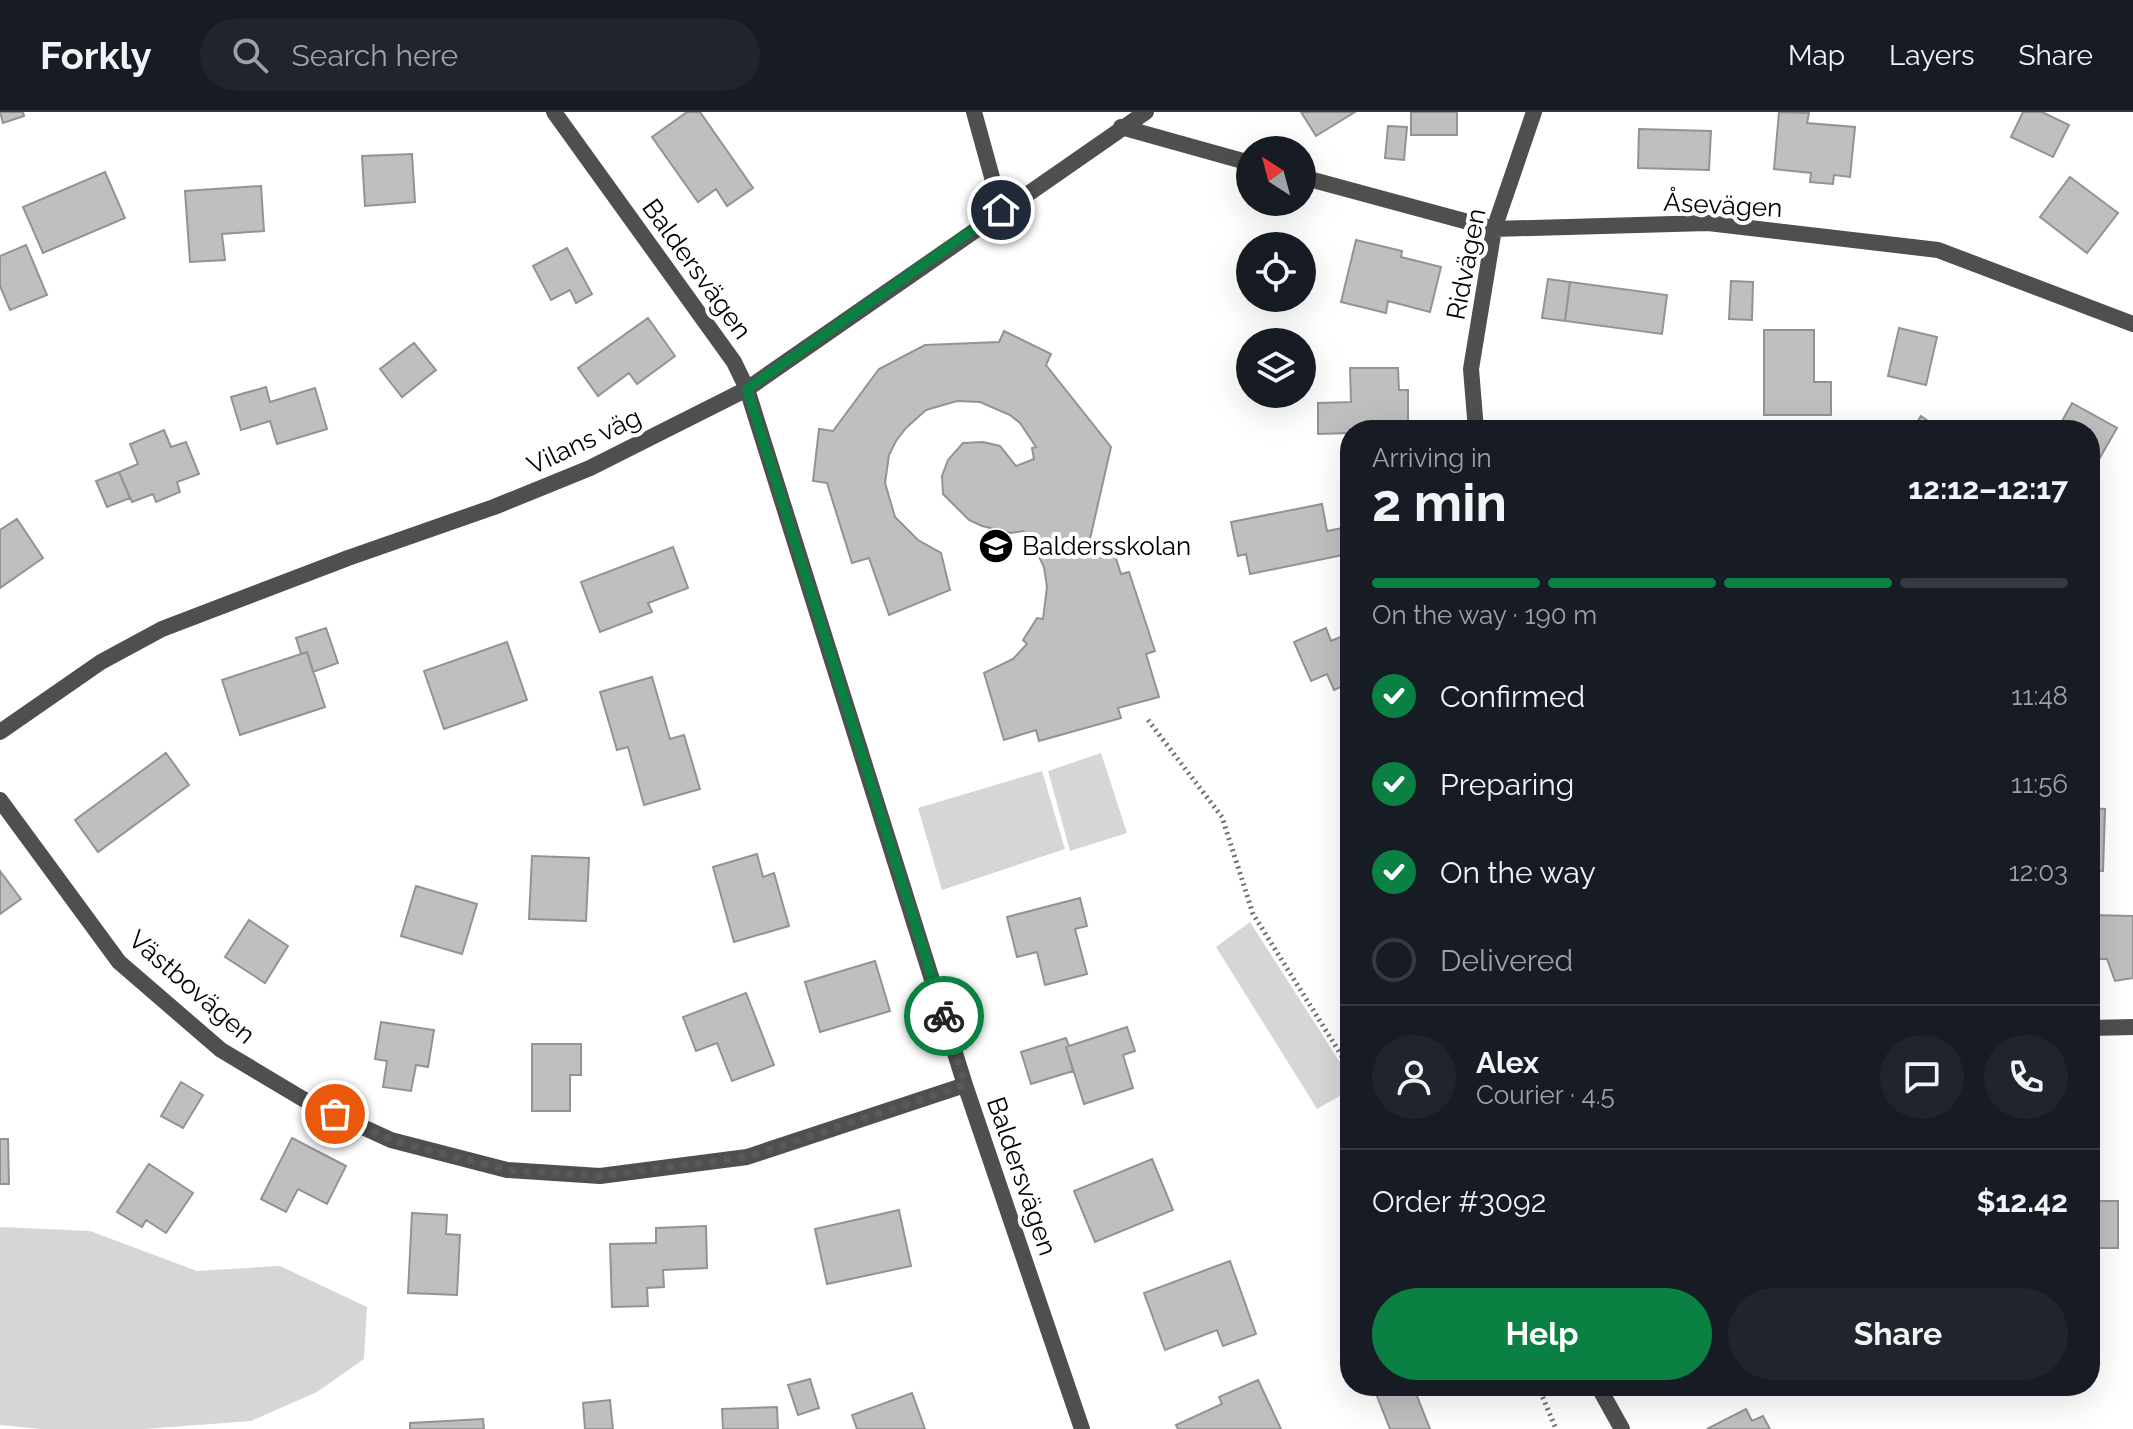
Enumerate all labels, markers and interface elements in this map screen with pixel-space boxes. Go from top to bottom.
search box [200,19,760,91]
text: Forkly [40,33,152,78]
icon: search [228,33,272,77]
text: Search here [292,38,458,73]
text: Map [1788,39,1845,72]
text: Layers [1889,39,1975,72]
text: Share [2019,39,2093,72]
north arrow [1236,136,1316,216]
map controls [1236,136,1316,408]
pin [967,176,1035,244]
street label: Åsevägen [1663,186,1783,223]
icon: home [979,188,1023,232]
street label: Baldersvägen [636,193,758,345]
street label: Ridvägen [1441,206,1491,322]
button: locate [1236,232,1316,312]
button: layers [1236,328,1316,408]
street label: Vilans väg [522,402,646,480]
text: Arriving in [1372,443,1492,473]
text: 12:12–12:17 [1908,471,2068,506]
text: 2 min [1372,472,1507,533]
school or university icon: Baldersskolan [977,527,1015,565]
place label: Baldersskolan [1022,531,1191,561]
text: On the way · 190 m [1372,600,1597,630]
icon: check [1372,674,1416,718]
text: Confirmed [1440,679,1585,714]
text: 11:48 [2011,681,2068,711]
icon: check [1372,762,1416,806]
text: Preparing [1440,767,1574,802]
text: 11:56 [2011,769,2068,799]
icon: check [1372,850,1416,894]
text: On the way [1440,855,1596,890]
text: 12:03 [2009,857,2068,887]
street label: Västbovägen [123,924,261,1050]
text: Delivered [1440,943,1573,978]
courier [904,976,984,1056]
icon: bike [922,994,966,1038]
button: person [1372,1035,1456,1119]
button: chat [1880,1035,1964,1119]
button: phone [1984,1035,2068,1119]
text: Alex [1476,1045,1539,1080]
pin [301,1080,369,1148]
text: Courier · 4.5 [1476,1080,1615,1110]
icon: bag [313,1092,357,1136]
street label: Baldersvägen [981,1093,1063,1259]
text: Order #3092 [1372,1184,1546,1219]
text: $12.42 [1976,1184,2068,1219]
button: Help [1372,1288,1712,1380]
button: Share [1728,1288,2068,1380]

